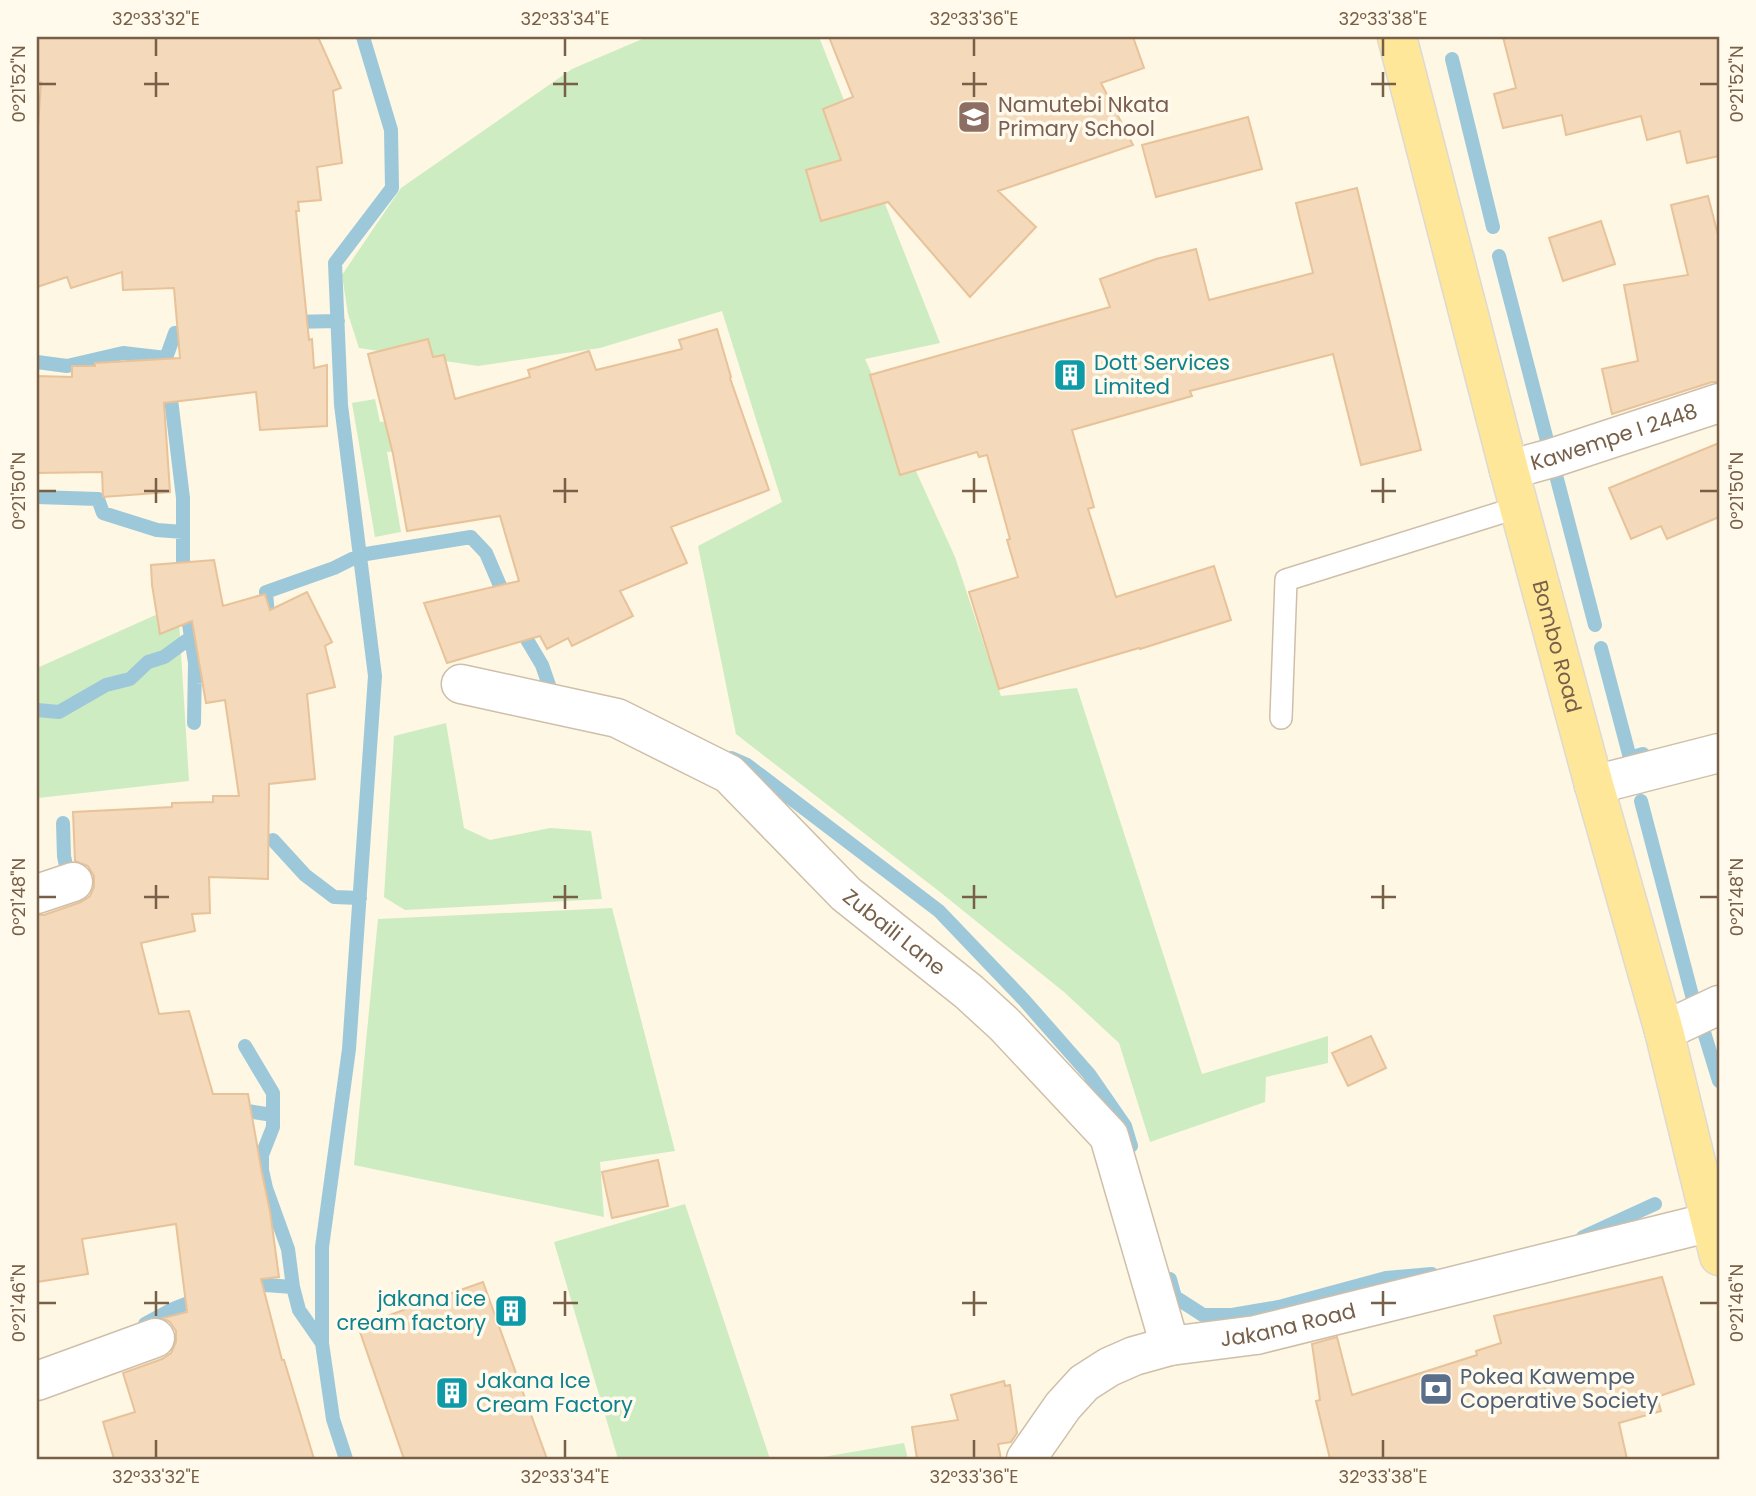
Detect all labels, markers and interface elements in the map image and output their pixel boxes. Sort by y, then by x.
text: 32°33'32"E [112,6,200,31]
text: 32°33'34"E [521,6,609,31]
text: 32°33'36"E [930,6,1018,31]
text: 32°33'38"E [1339,6,1427,31]
text: 0°21'52"N [6,45,31,123]
text: 0°21'52"N [1724,45,1749,123]
place label: Namutebi Nkata Primary School [998,90,1169,143]
school or university icon: Namutebi Nkata Primary School [955,98,993,136]
place label: Dott Services Limited [1094,348,1230,401]
building icon: Dott Services Limited [1051,356,1089,394]
street label: Kawempe I 2448 [1527,396,1701,477]
text: 0°21'50"N [6,452,31,530]
text: 0°21'50"N [1724,452,1749,530]
street label: Bombo Road [1525,577,1589,716]
text: 0°21'48"N [6,858,31,936]
text: 0°21'48"N [1724,858,1749,936]
street label: Zubaili Lane [837,882,952,982]
text: 0°21'46"N [6,1264,31,1342]
text: 0°21'46"N [1724,1264,1749,1342]
place label: jakana ice cream factory [336,1284,486,1337]
building icon: jakana ice cream factory [492,1292,530,1330]
street label: Jakana Road [1218,1296,1359,1353]
place label: Pokea Kawempe Coperative Society [1460,1362,1658,1415]
place label: Jakana Ice Cream Factory [476,1366,633,1419]
bank icon: Pokea Kawempe Coperative Society [1417,1370,1455,1408]
building icon: Jakana Ice Cream Factory [433,1374,471,1412]
text: 32°33'32"E [112,1464,200,1489]
text: 32°33'34"E [521,1464,609,1489]
text: 32°33'36"E [930,1464,1018,1489]
text: 32°33'38"E [1339,1464,1427,1489]

